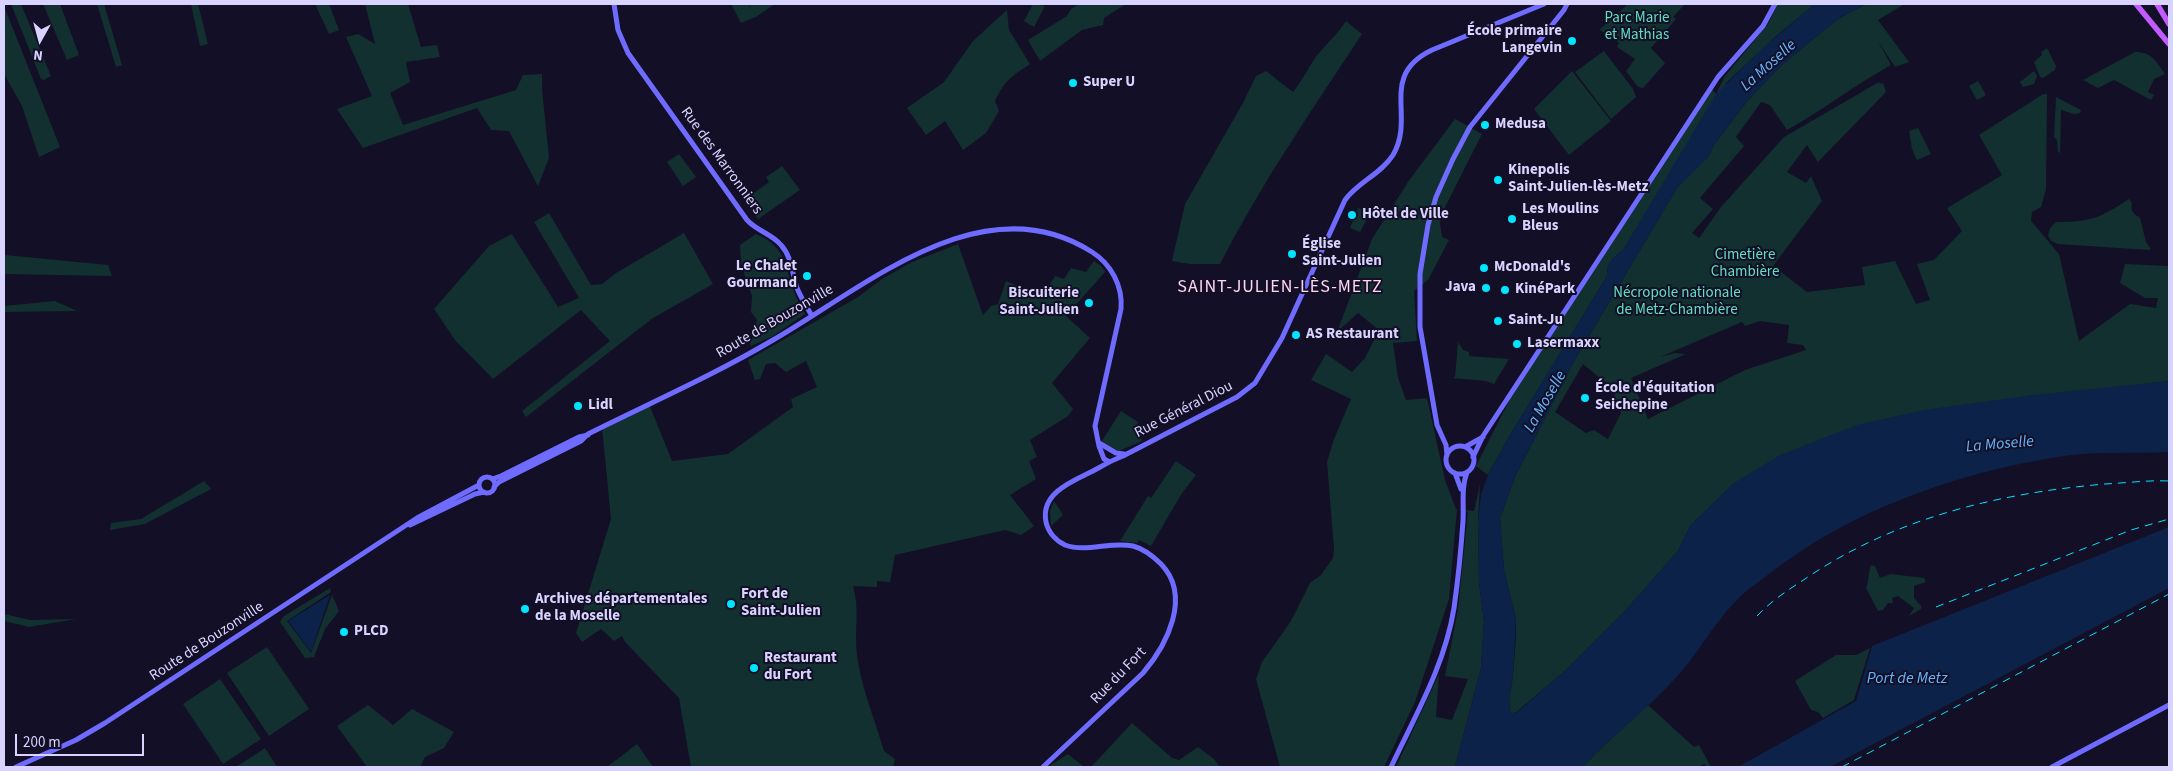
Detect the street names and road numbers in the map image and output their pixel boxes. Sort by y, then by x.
street label: Rue des Marronniers [676,104,766,218]
street label: Route de Bouzonville [713,281,837,363]
street label: Rue Général Diou [1132,377,1236,443]
street label: Route de Bouzonville [147,598,267,686]
street label: Rue du Fort [1087,644,1151,708]

